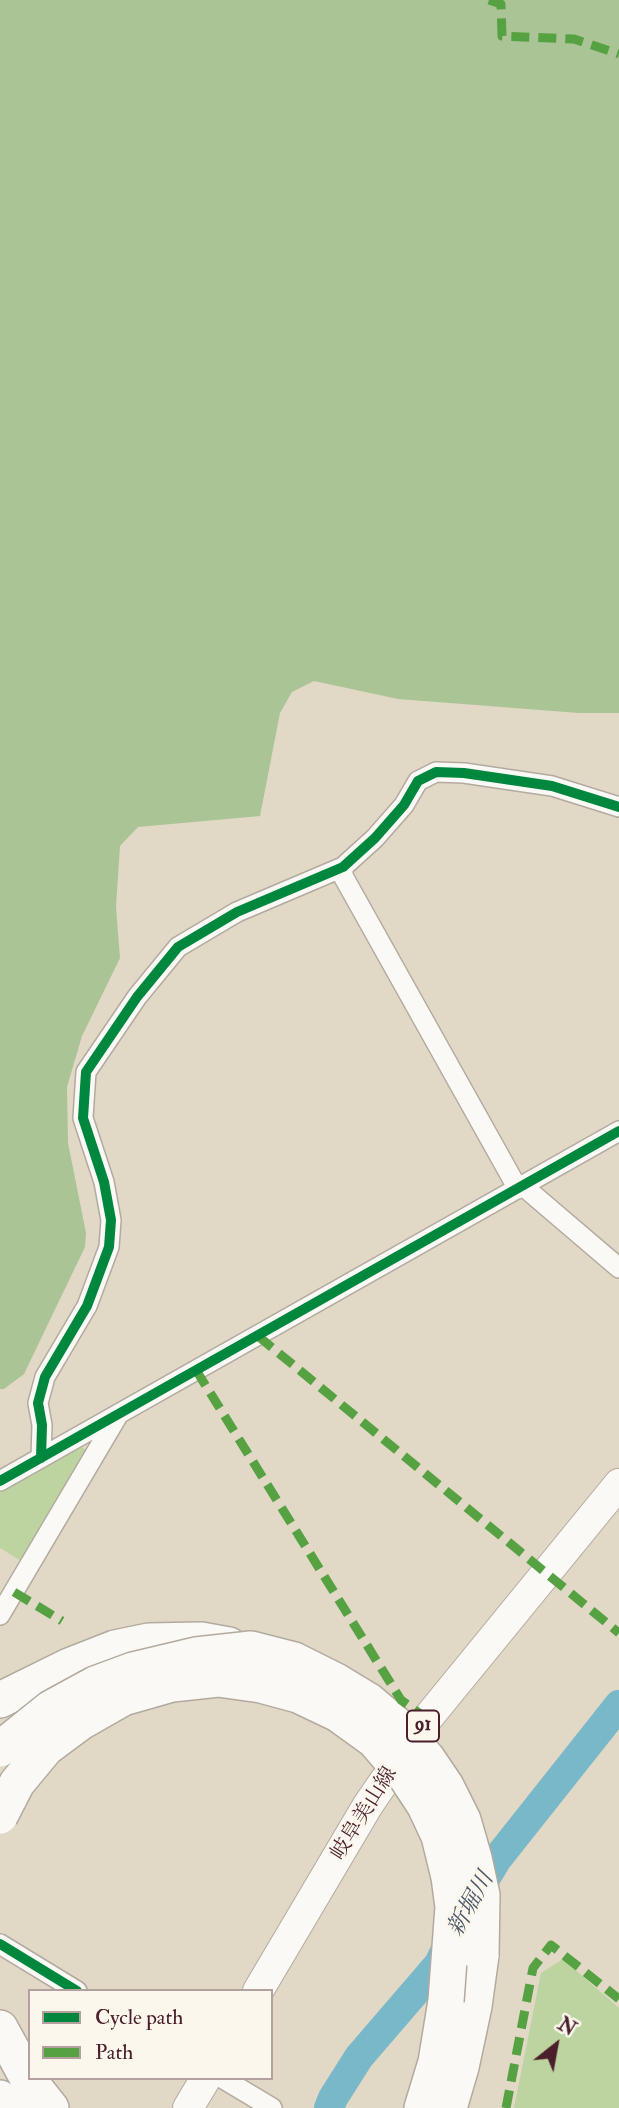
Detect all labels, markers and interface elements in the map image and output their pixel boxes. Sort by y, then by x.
road number: 91 [407,1710,439,1742]
street label: 岐阜美山線 [326,1763,404,1865]
water label: 新堀川 [443,1868,501,1942]
legend [28,1989,273,2080]
text: Cycle path [95,2004,183,2031]
north arrow [521,2010,591,2080]
text: N [553,2012,580,2042]
text: Path [95,2039,133,2066]

